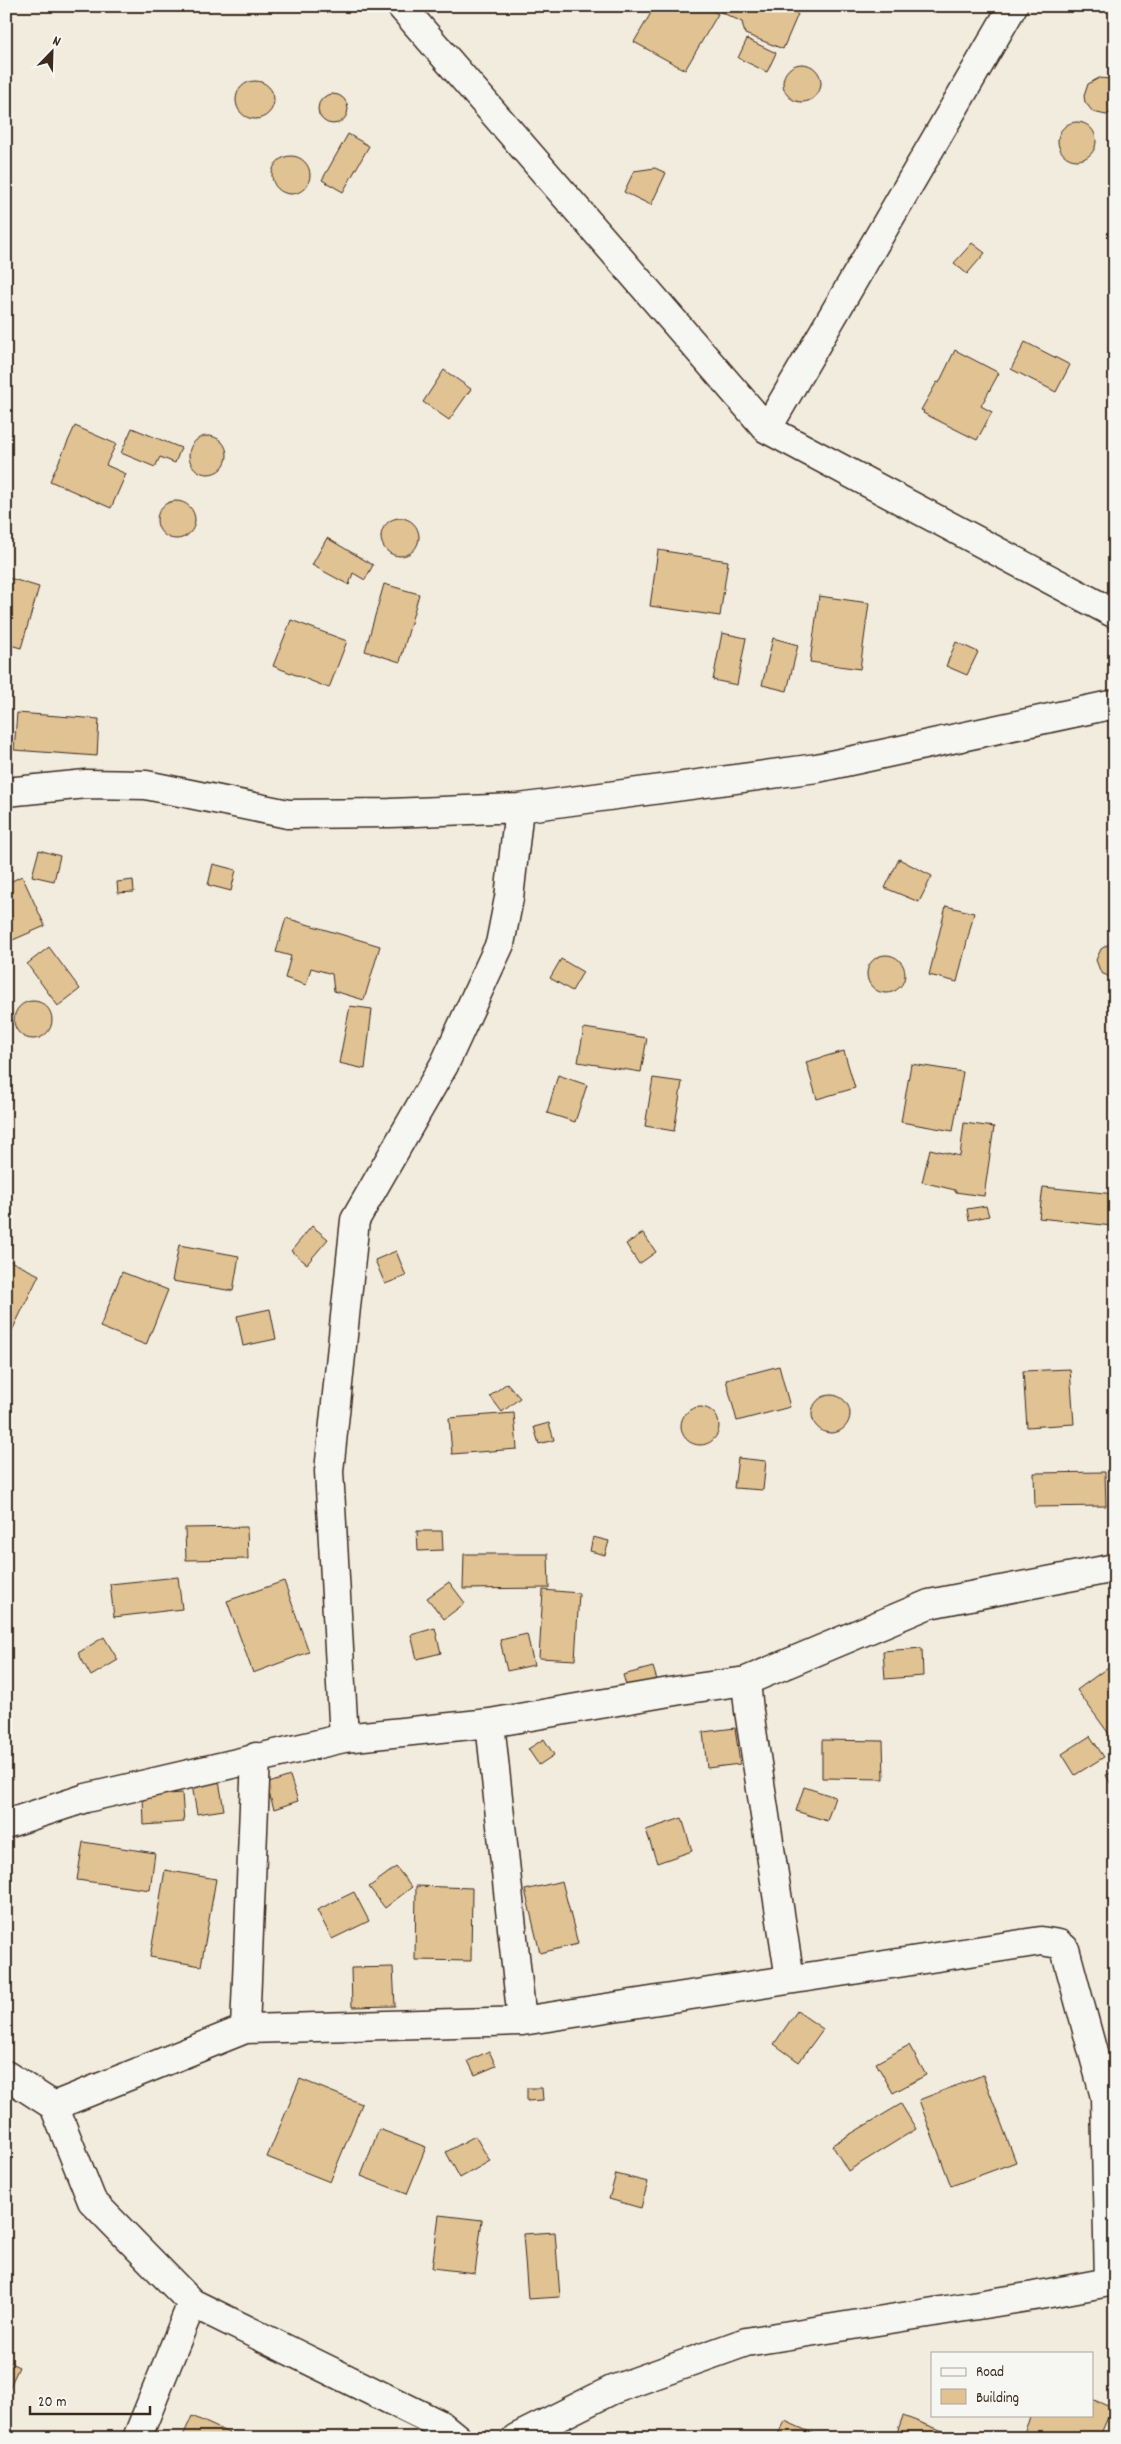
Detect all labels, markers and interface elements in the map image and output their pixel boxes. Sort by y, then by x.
north arrow [28,28,78,78]
text: N [49,31,63,52]
legend [931,2352,1094,2416]
text: Road [976,2362,1004,2384]
scale bar [30,2384,150,2416]
text: Building [976,2388,1019,2410]
text: 20 m [38,2392,66,2414]

